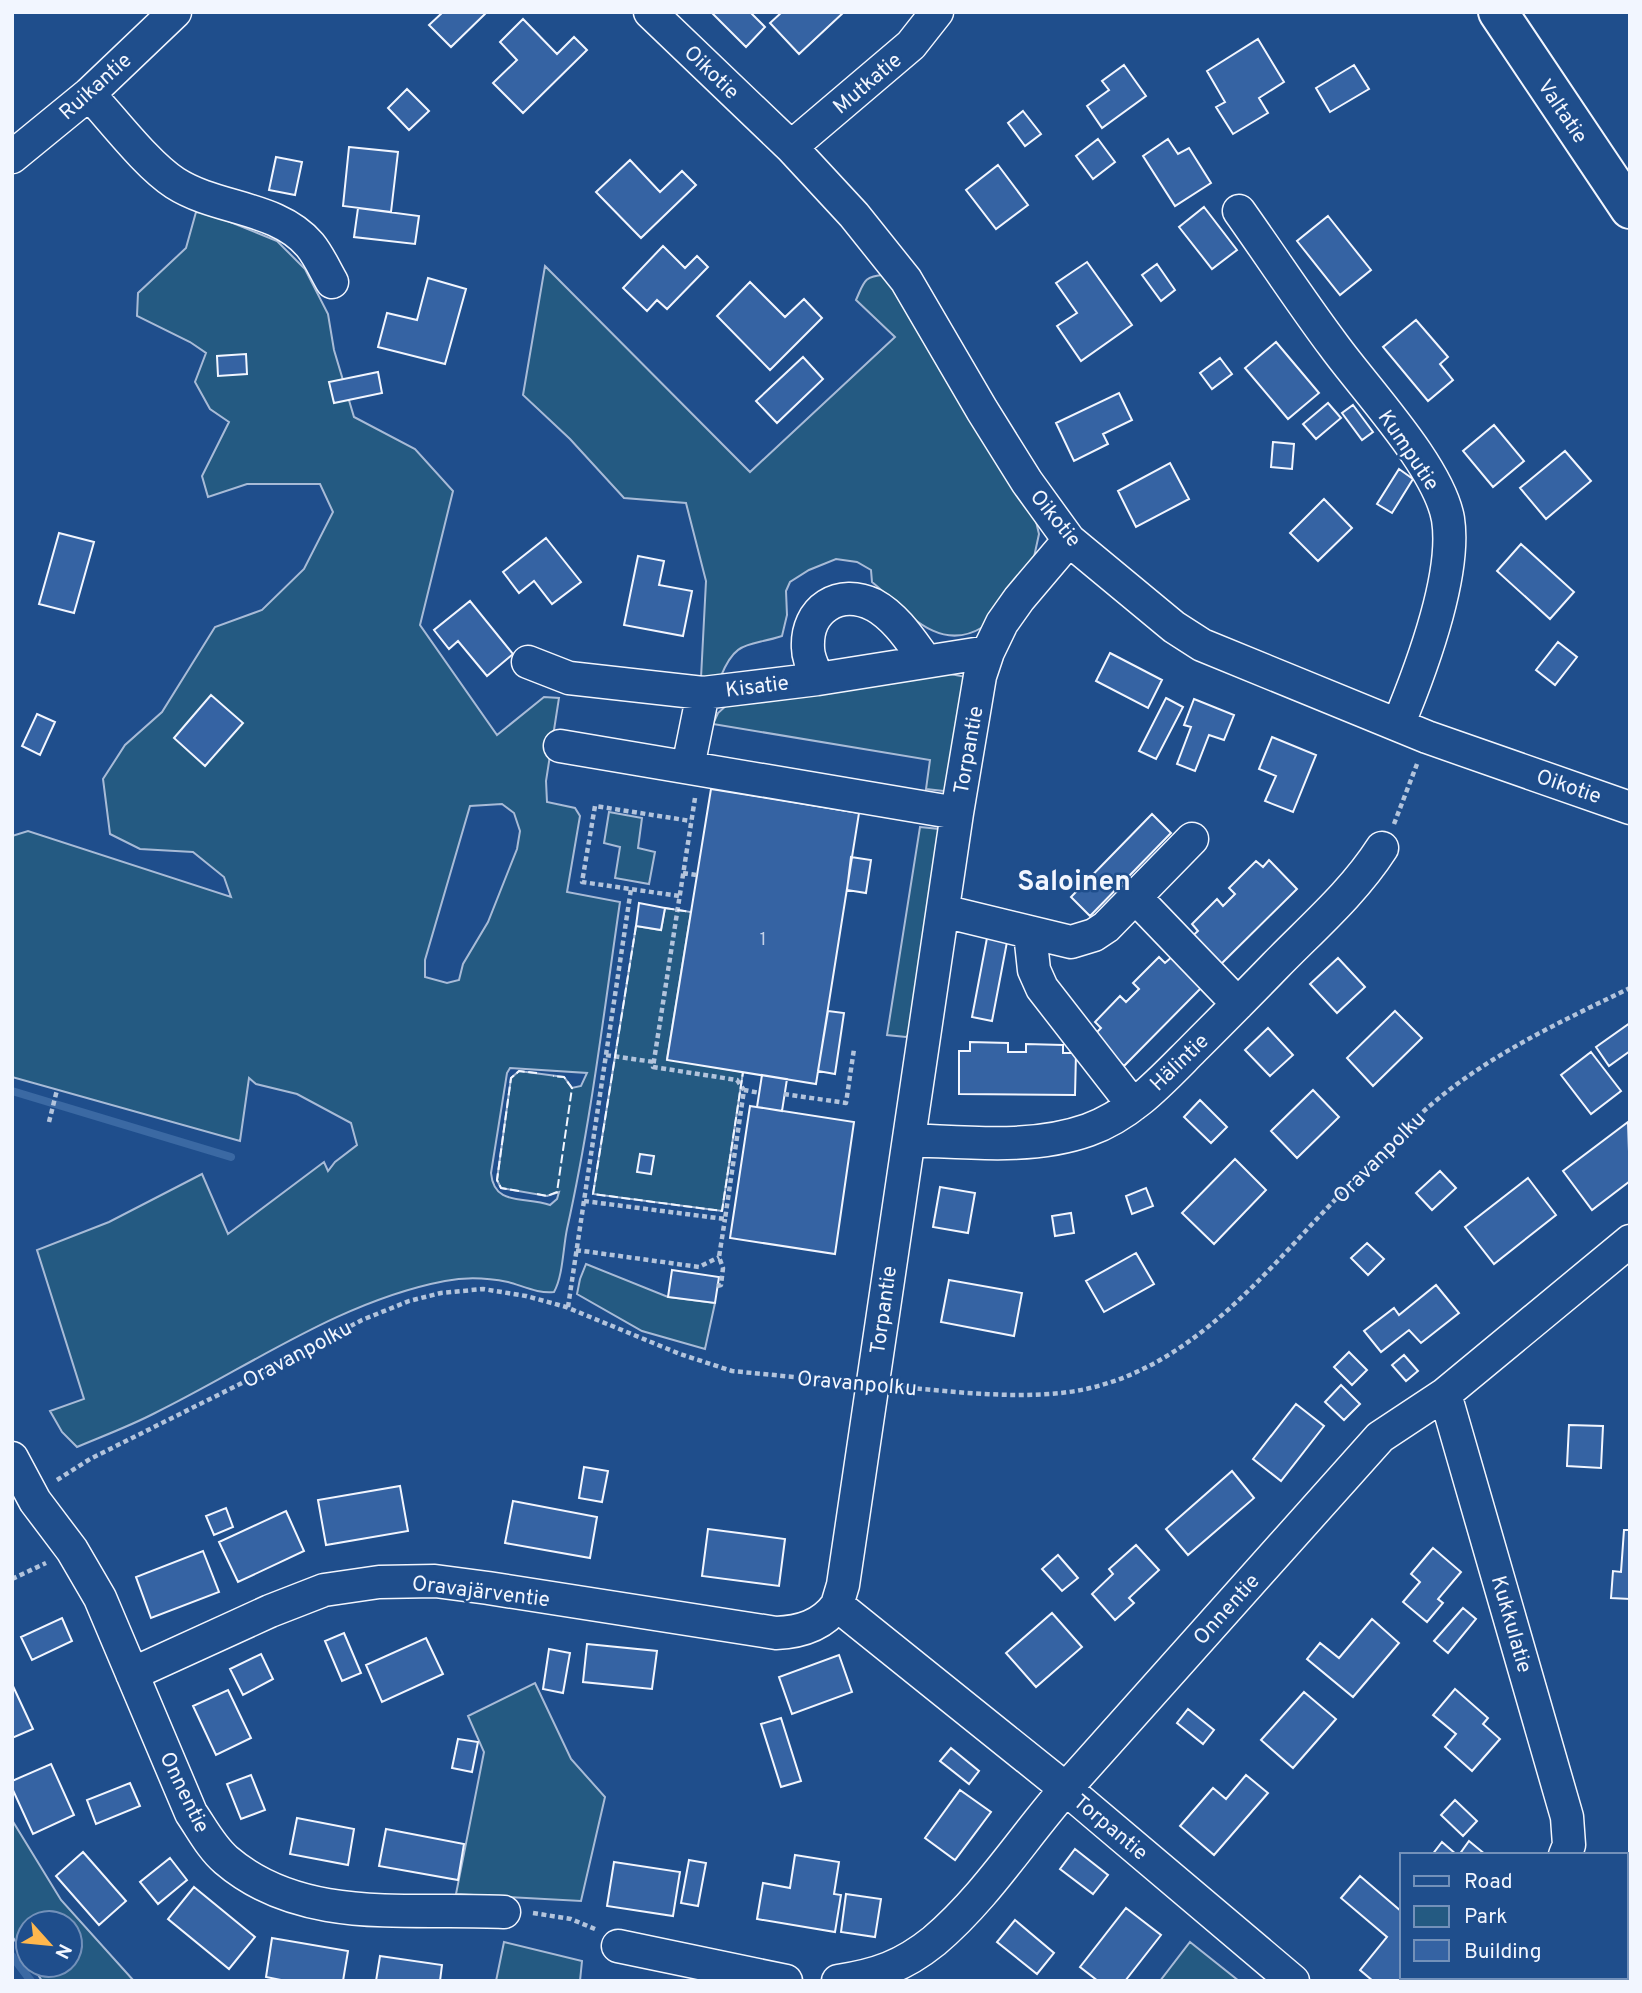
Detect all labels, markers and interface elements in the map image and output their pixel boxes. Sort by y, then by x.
street label: Oikotie [678,40,744,106]
street label: Ruikantie [54,47,138,127]
street label: Mutkatie [828,48,908,121]
street label: Valtatie [1531,75,1593,149]
street label: Kumputie [1371,405,1445,496]
street label: Oikotie [1023,484,1086,553]
street label: Kisatie [724,670,790,705]
street label: Torpantie [948,704,991,797]
street label: Oikotie [1533,764,1605,811]
district label: Saloinen [1017,865,1131,901]
house number: 1 [760,929,766,952]
street label: Hälintie [1145,1028,1215,1098]
street label: Oravanpolku [1328,1106,1432,1210]
street label: Torpantie [865,1264,904,1356]
street label: Oravanpolku [238,1315,357,1395]
street label: Oravanpolku [796,1366,918,1403]
street label: Onnentie [1188,1569,1266,1651]
street label: Oravajärventie [410,1571,551,1614]
street label: Kukkulatie [1484,1573,1537,1676]
street label: Onnentie [152,1748,215,1838]
street label: Torpantie [1067,1789,1153,1867]
legend [1400,1853,1628,1979]
text: Road [1464,1869,1513,1896]
text: Park [1464,1904,1507,1931]
north arrow [14,1909,84,1979]
text: N [49,1939,76,1962]
text: Building [1464,1939,1542,1966]

